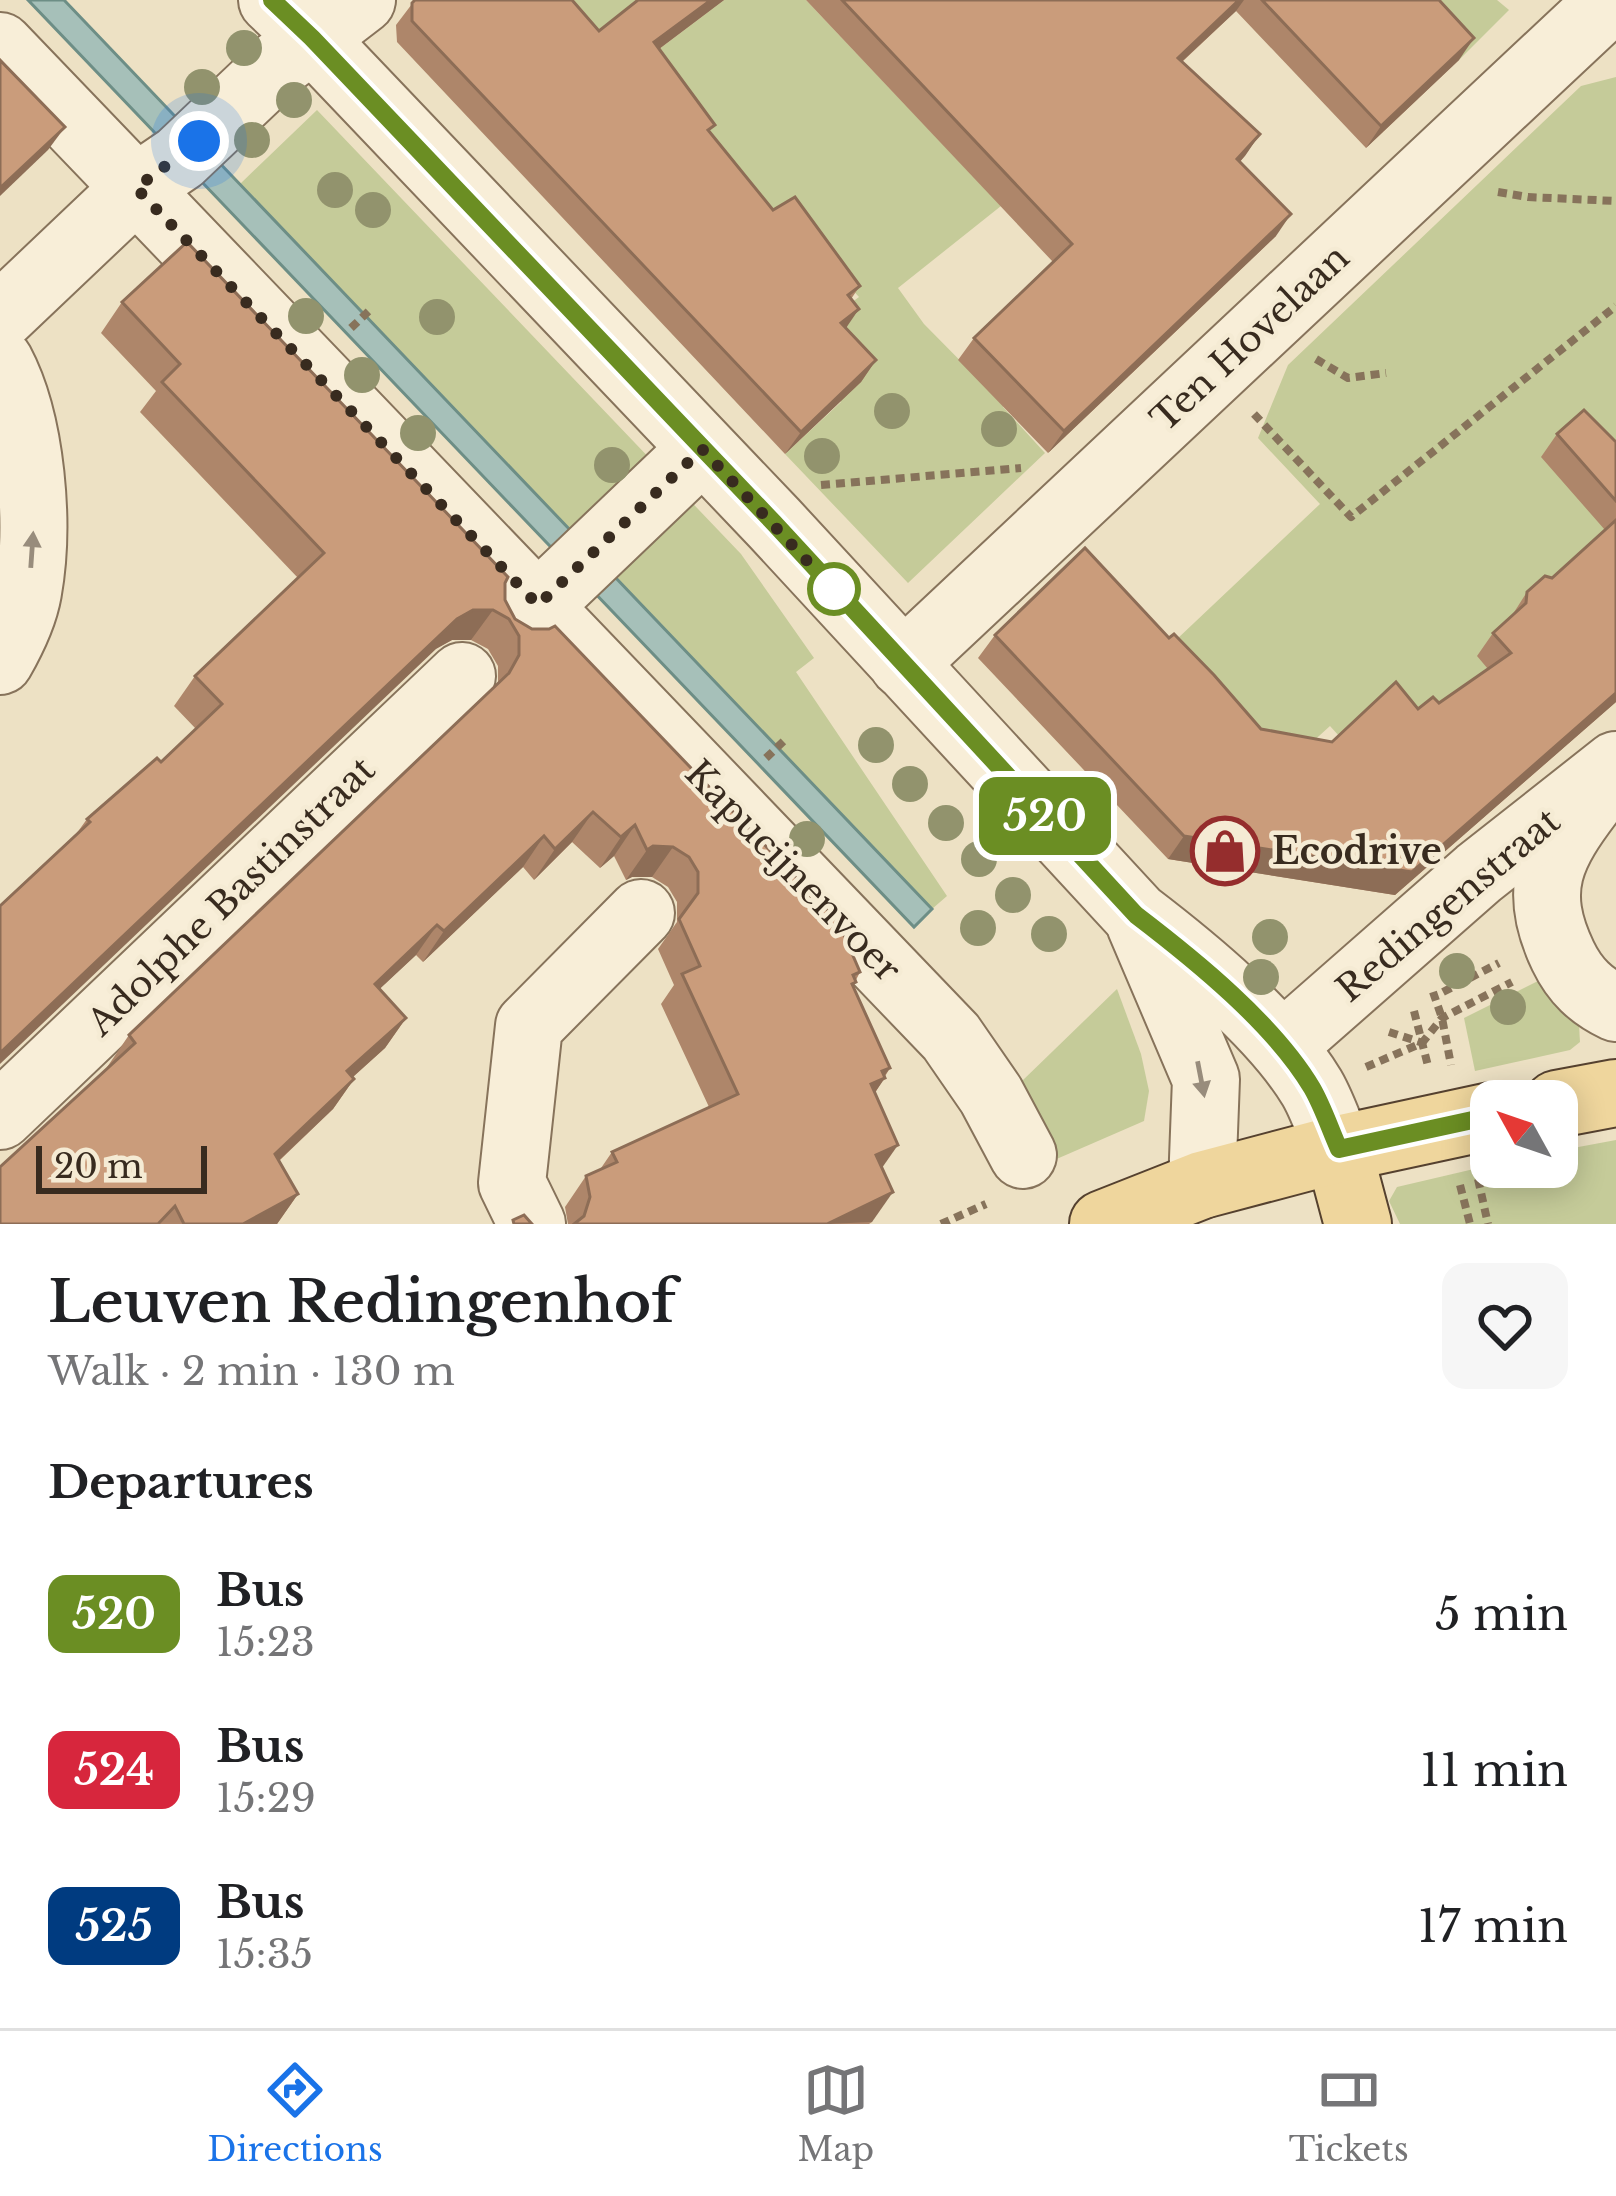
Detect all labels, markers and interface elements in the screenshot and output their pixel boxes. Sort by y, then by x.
your location [169,111,229,171]
street label: Ten Hovelaan [1142,235,1358,441]
one-way arrow [23,531,42,568]
unlabelled marker [809,564,859,614]
street label: Adolphe Bastinstraat [77,747,384,1046]
street label: Kapucijnenvoer [676,751,910,991]
line badge: 520 [976,777,1114,855]
text: 520 [1003,790,1087,842]
street label: Redingenstraat [1327,798,1569,1011]
shop icon: Ecodrive [1190,816,1260,886]
place label: Ecodrive [1272,829,1442,874]
one-way arrow [1192,1061,1211,1098]
north arrow [1470,1080,1578,1188]
map controls [1470,1080,1578,1188]
scale bar [36,1140,207,1193]
text: 20 m [54,1146,143,1187]
button: heart [1442,1263,1568,1389]
text: Leuven Redingenhof [48,1267,676,1337]
text: Walk · 2 min · 130 m [48,1347,455,1396]
text: Departures [48,1454,314,1510]
text: Bus [216,1562,305,1618]
text: 5 min [1435,1586,1568,1642]
text: 520 [72,1588,156,1640]
text: 15:23 [216,1618,315,1667]
text: Bus [216,1718,304,1774]
text: 11 min [1420,1742,1568,1798]
text: 524 [74,1744,154,1796]
text: 15:29 [216,1774,316,1823]
text: Bus [216,1874,304,1930]
text: 17 min [1418,1898,1568,1954]
text: 525 [75,1900,153,1952]
text: 15:35 [216,1930,313,1979]
tab: Directions [207,2057,383,2170]
tab: Map [797,2057,874,2170]
tab: Tickets [1289,2057,1409,2170]

